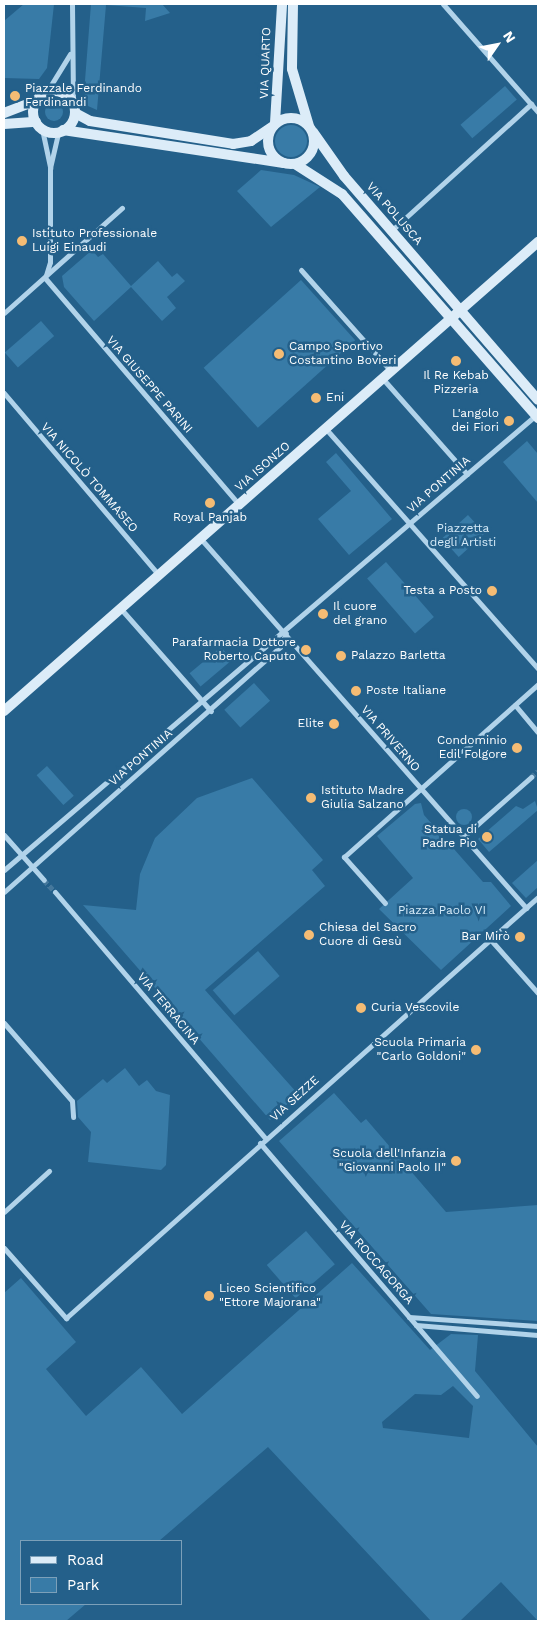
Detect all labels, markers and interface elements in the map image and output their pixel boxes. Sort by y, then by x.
north arrow [472,20,522,70]
street label: VIA QUARTO [258,27,274,99]
text: N [500,28,519,46]
place label: Piazzale Ferdinando Ferdinandi [25,82,142,110]
marker: Piazzale Ferdinando Ferdinandi [9,90,21,102]
street label: VIA POLUSCA [363,179,425,249]
place label: Istituto Professionale Luigi Einaudi [32,227,157,255]
marker: Istituto Professionale Luigi Einaudi [16,235,28,247]
street label: VIA GIUSEPPE PARINI [103,333,195,437]
place label: Campo Sportivo Costantino Bovieri [289,340,396,368]
marker: Campo Sportivo Costantino Bovieri [273,348,285,360]
marker: Il Re Kebab Pizzeria [450,355,462,367]
place label: Il Re Kebab Pizzeria [423,369,489,397]
place label: Eni [326,391,344,405]
marker: Eni [310,392,322,404]
place label: L'angolo dei Fiori [451,407,499,435]
marker: L'angolo dei Fiori [503,415,515,427]
street label: VIA NICOLÒ TOMMASEO [37,420,141,536]
street label: VIA ISONZO [232,439,294,495]
street label: VIA PONTINIA [404,453,474,517]
marker: Royal Panjab [204,497,216,509]
place label: Royal Panjab [173,511,247,525]
park label: Piazzetta degli Artisti [429,522,497,550]
place label: Testa a Posto [403,584,482,598]
marker: Testa a Posto [486,585,498,597]
place label: Il cuore del grano [333,600,388,628]
marker: Il cuore del grano [317,608,329,620]
place label: Parafarmacia Dottore Roberto Caputo [172,636,296,664]
marker: Parafarmacia Dottore Roberto Caputo [300,644,312,656]
place label: Palazzo Barletta [351,649,446,663]
marker: Palazzo Barletta [335,650,347,662]
place label: Poste Italiane [366,684,446,698]
marker: Poste Italiane [350,685,362,697]
street label: VIA PRIVERNO [357,703,423,775]
place label: Elite [298,717,324,731]
marker: Elite [328,718,340,730]
street label: VIA PONTINIA [106,726,176,790]
place label: Condominio Edil Folgore [437,734,507,762]
marker: Condominio Edil Folgore [511,742,523,754]
place label: Istituto Madre Giulia Salzano [321,784,404,812]
marker: Istituto Madre Giulia Salzano [305,792,317,804]
place label: Statua di Padre Pio [422,823,477,851]
marker: Statua di Padre Pio [481,831,493,843]
park label: Piazza Paolo VI [398,904,486,918]
place label: Chiesa del Sacro Cuore di Gesù [319,921,417,949]
marker: Chiesa del Sacro Cuore di Gesù [303,929,315,941]
place label: Bar Mirò [461,930,510,944]
marker: Bar Mirò [514,931,526,943]
street label: VIA TERRACINA [133,970,203,1048]
place label: Curia Vescovile [371,1001,460,1015]
marker: Curia Vescovile [355,1002,367,1014]
place label: Scuola Primaria "Carlo Goldoni" [374,1036,466,1064]
marker: Scuola Primaria "Carlo Goldoni" [470,1044,482,1056]
street label: VIA SEZZE [267,1073,323,1125]
place label: Scuola dell'Infanzia "Giovanni Paolo II" [332,1147,446,1175]
marker: Scuola dell'Infanzia "Giovanni Paolo II" [450,1155,462,1167]
street label: VIA ROCCAGORGA [336,1218,416,1308]
place label: Liceo Scientifico "Ettore Majorana" [219,1282,321,1310]
marker: Liceo Scientifico "Ettore Majorana" [203,1290,215,1302]
legend [20,1540,182,1605]
text: Road [67,1551,104,1569]
text: Park [67,1576,99,1594]

